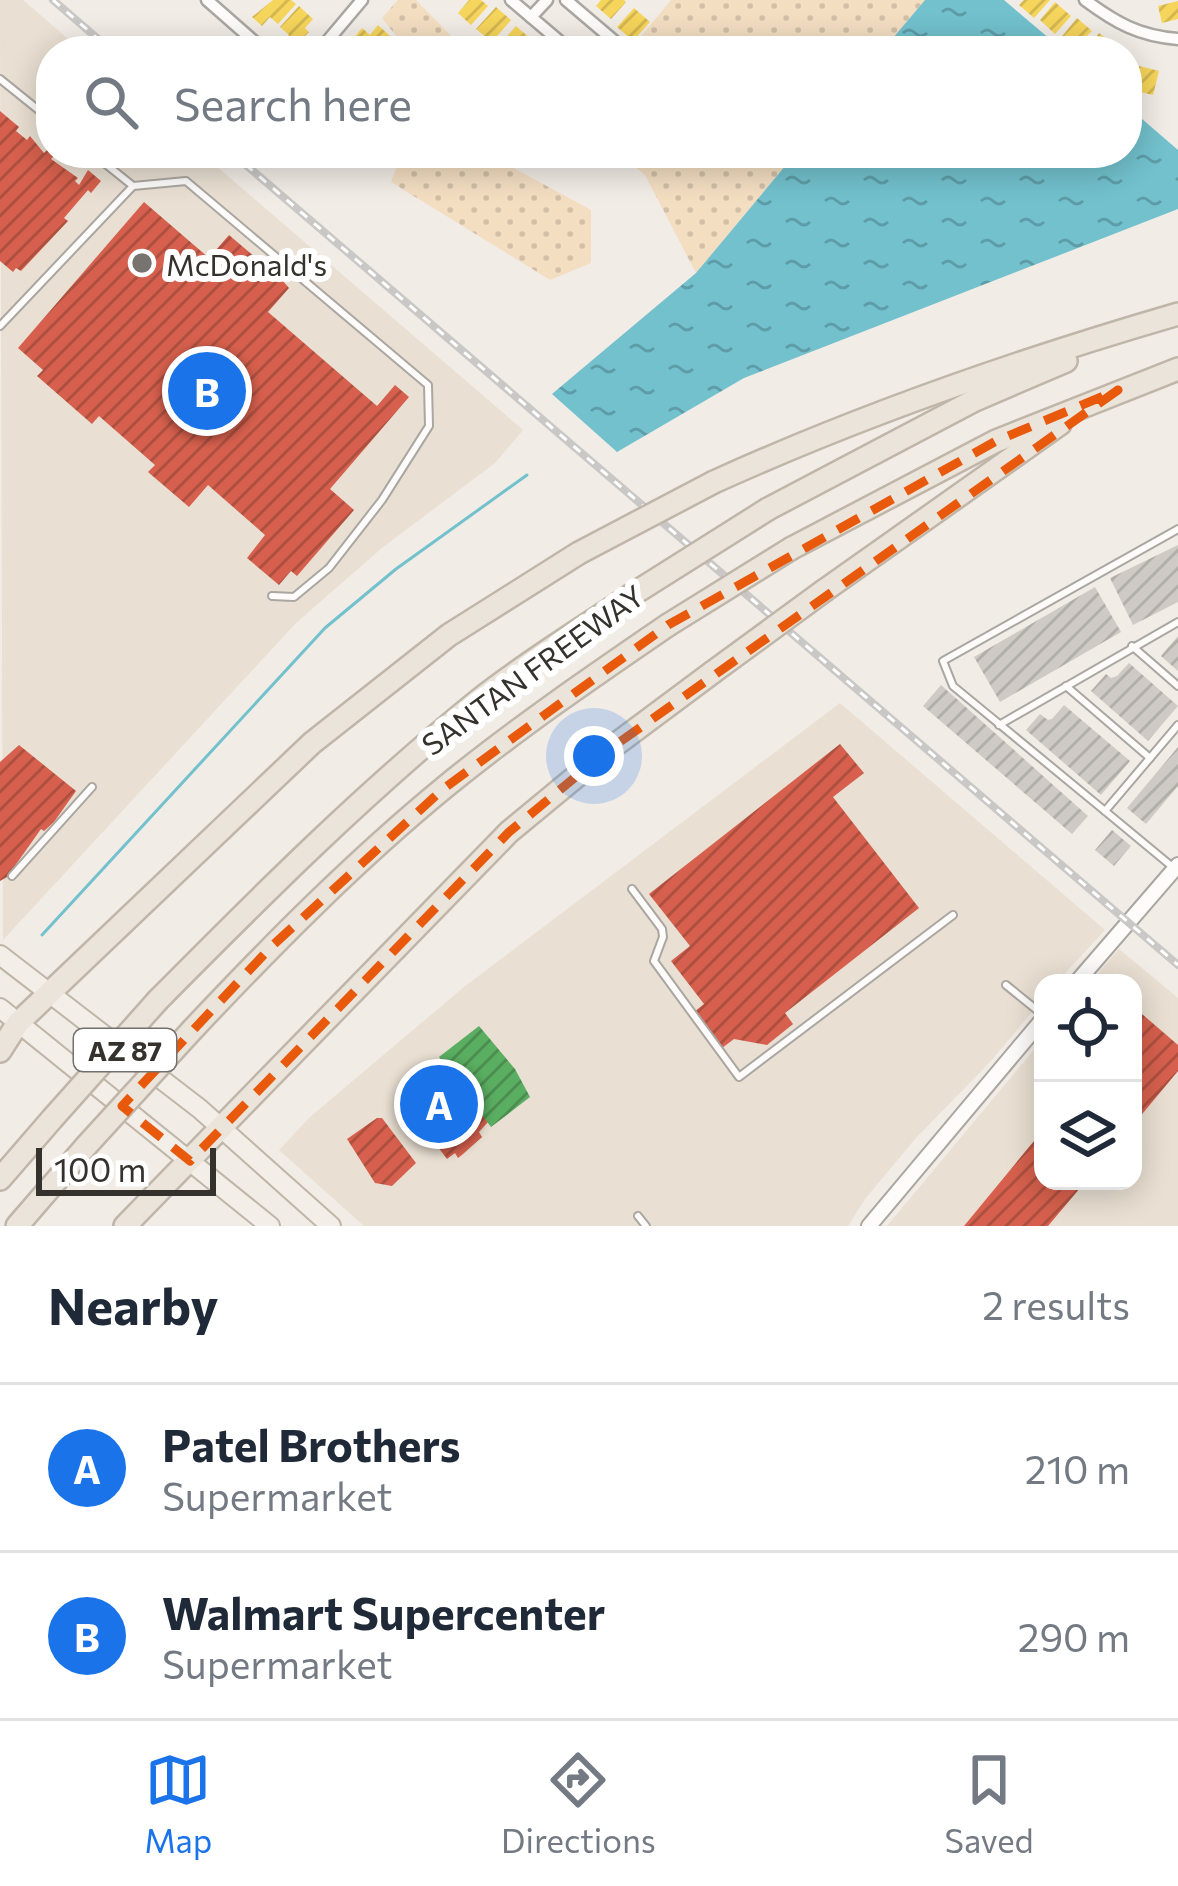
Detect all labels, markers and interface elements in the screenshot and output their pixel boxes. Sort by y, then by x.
search box [36,36,1142,168]
icon: search [78,69,144,135]
text: Search here [174,75,412,130]
place label: McDonald's [166,245,327,282]
marker: McDonald's [129,250,155,276]
pin: B [168,346,246,436]
street label: SANTAN FREEWAY [414,576,650,762]
your location [564,726,624,786]
map controls [1034,974,1142,1190]
button: locate [1034,974,1142,1082]
road number: AZ 87 [74,1029,176,1071]
pin: A [400,1059,478,1149]
button: layers [1034,1082,1142,1190]
scale bar [36,1142,216,1195]
text: 100 m [54,1148,146,1189]
text: Nearby [48,1273,218,1336]
text: 2 results [982,1280,1130,1328]
text: Patel Brothers [162,1416,460,1471]
text: A [73,1444,101,1492]
text: 210 m [1025,1444,1130,1492]
text: Supermarket [162,1471,392,1519]
text: Walmart Supercenter [162,1584,605,1639]
text: B [74,1612,100,1660]
text: 290 m [1018,1612,1130,1660]
text: Supermarket [162,1639,392,1687]
tab: Map [144,1747,212,1860]
tab: Directions [501,1747,656,1860]
tab: Saved [945,1747,1034,1860]

